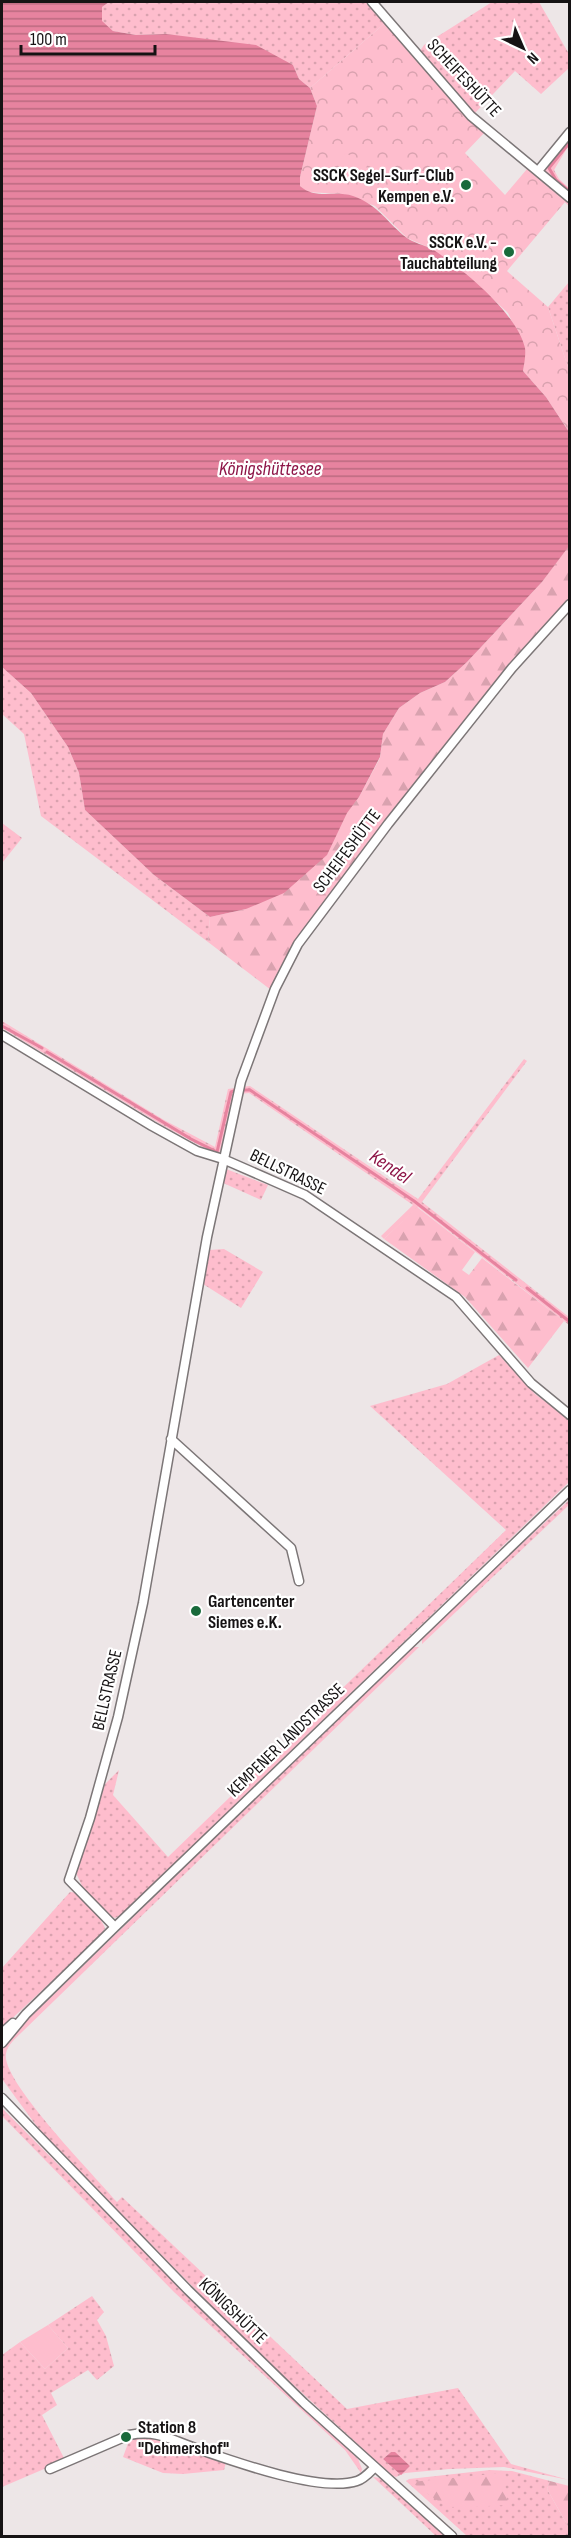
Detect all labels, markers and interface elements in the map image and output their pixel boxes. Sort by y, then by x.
scale bar [21,18,154,56]
north arrow [493,18,553,78]
text: 100 m [30,29,67,50]
street label: SCHEIFESHÜTTE [423,35,505,121]
text: N [523,48,542,68]
place label: SSCK Segel-Surf-Club Kempen e.V. [313,165,454,207]
marker: SSCK Segel-Surf-Club Kempen e.V. [459,178,473,192]
place label: SSCK e.V. - Tauchabteilung [400,232,497,274]
marker: SSCK e.V. - Tauchabteilung [502,245,516,259]
water label: Königshüttesee [219,457,321,481]
street label: SCHEIFESHÜTTE [309,805,385,897]
street label: BELLSTRASSE [247,1145,329,1199]
water label: Kendel [365,1145,416,1190]
place label: Gartencenter Siemes e.K. [208,1591,295,1633]
marker: Gartencenter Siemes e.K. [189,1604,203,1618]
street label: BELLSTRASSE [88,1648,126,1732]
street label: KEMPENER LANDSTRASSE [223,1679,349,1801]
street label: KÖNIGSHÜTTE [195,2273,271,2349]
place label: Station 8 "Dehmershof" [138,2417,229,2459]
marker: Station 8 "Dehmershof" [119,2430,133,2444]

